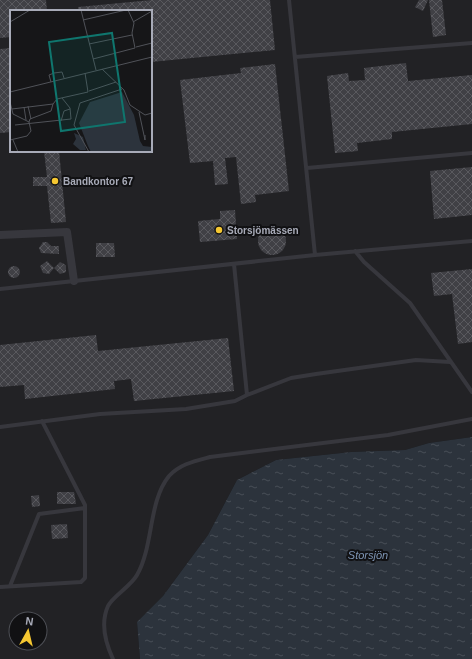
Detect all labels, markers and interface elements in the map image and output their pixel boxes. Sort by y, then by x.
inset map [10,10,152,152]
marker: Bandkontor 67 [50,176,60,186]
place label: Bandkontor 67 [63,176,133,187]
marker: Storsjömässen [214,225,224,235]
place label: Storsjömässen [227,225,299,236]
water label: Storsjön [348,549,388,561]
north arrow [8,611,48,651]
text: N [25,615,34,628]

